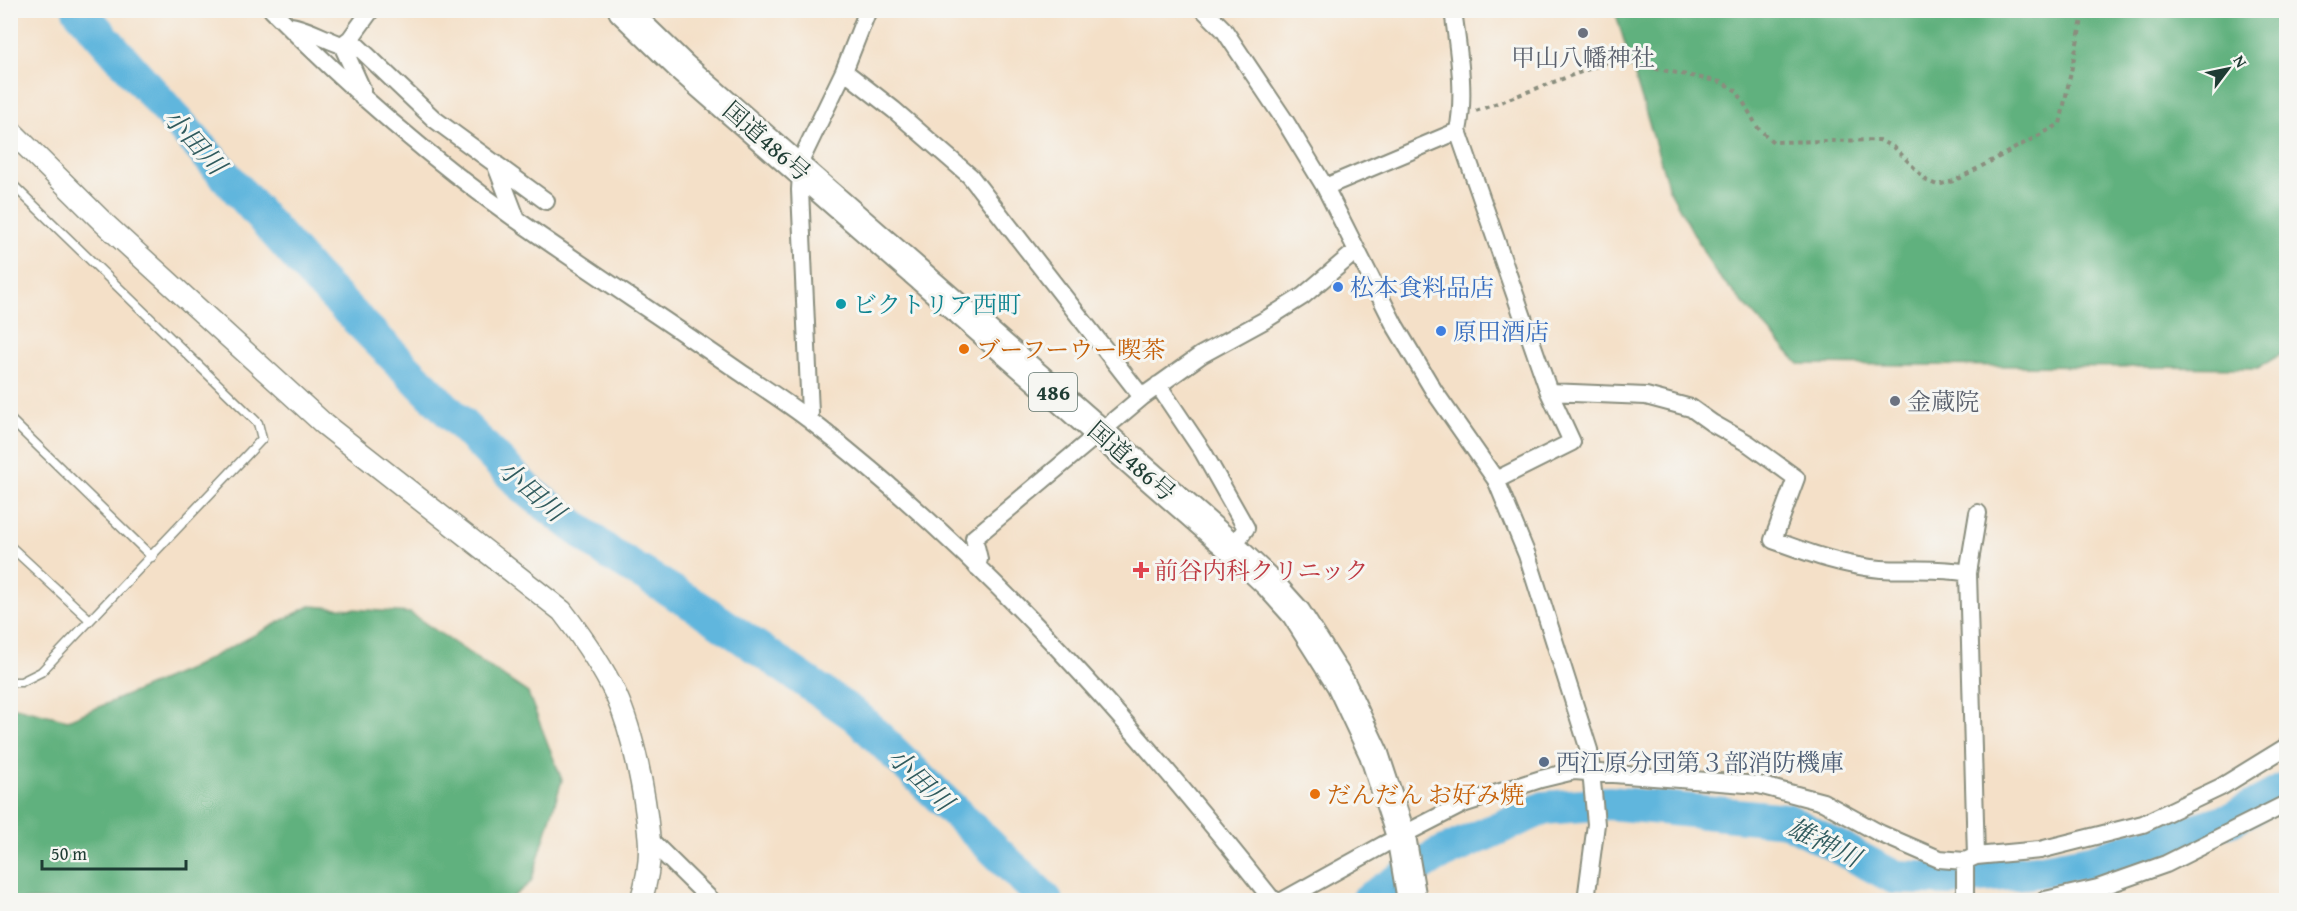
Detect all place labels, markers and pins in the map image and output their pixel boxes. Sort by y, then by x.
marker: 甲山八幡神社 [1576,26,1590,40]
place label: 甲山八幡神社 [1511,40,1655,75]
place label: 松本食料品店 [1350,270,1494,305]
marker: 松本食料品店 [1331,280,1345,294]
place label: ビクトリア西町 [853,287,1021,322]
marker: ビクトリア西町 [834,297,848,311]
place label: 原田酒店 [1453,314,1549,349]
marker: 原田酒店 [1434,324,1448,338]
place label: ブーフーウー喫茶 [976,332,1165,367]
marker: ブーフーウー喫茶 [957,342,971,356]
place label: 金蔵院 [1907,384,1979,419]
marker: 金蔵院 [1888,394,1902,408]
place label: 前谷内科クリニック [1154,553,1369,588]
marker: 前谷内科クリニック [1132,561,1150,579]
place label: 西江原分団第３部消防機庫 [1556,745,1844,780]
marker: 西江原分団第３部消防機庫 [1537,755,1551,769]
place label: だんだん お好み焼 [1327,777,1524,812]
marker: だんだん お好み焼 [1308,787,1322,801]

